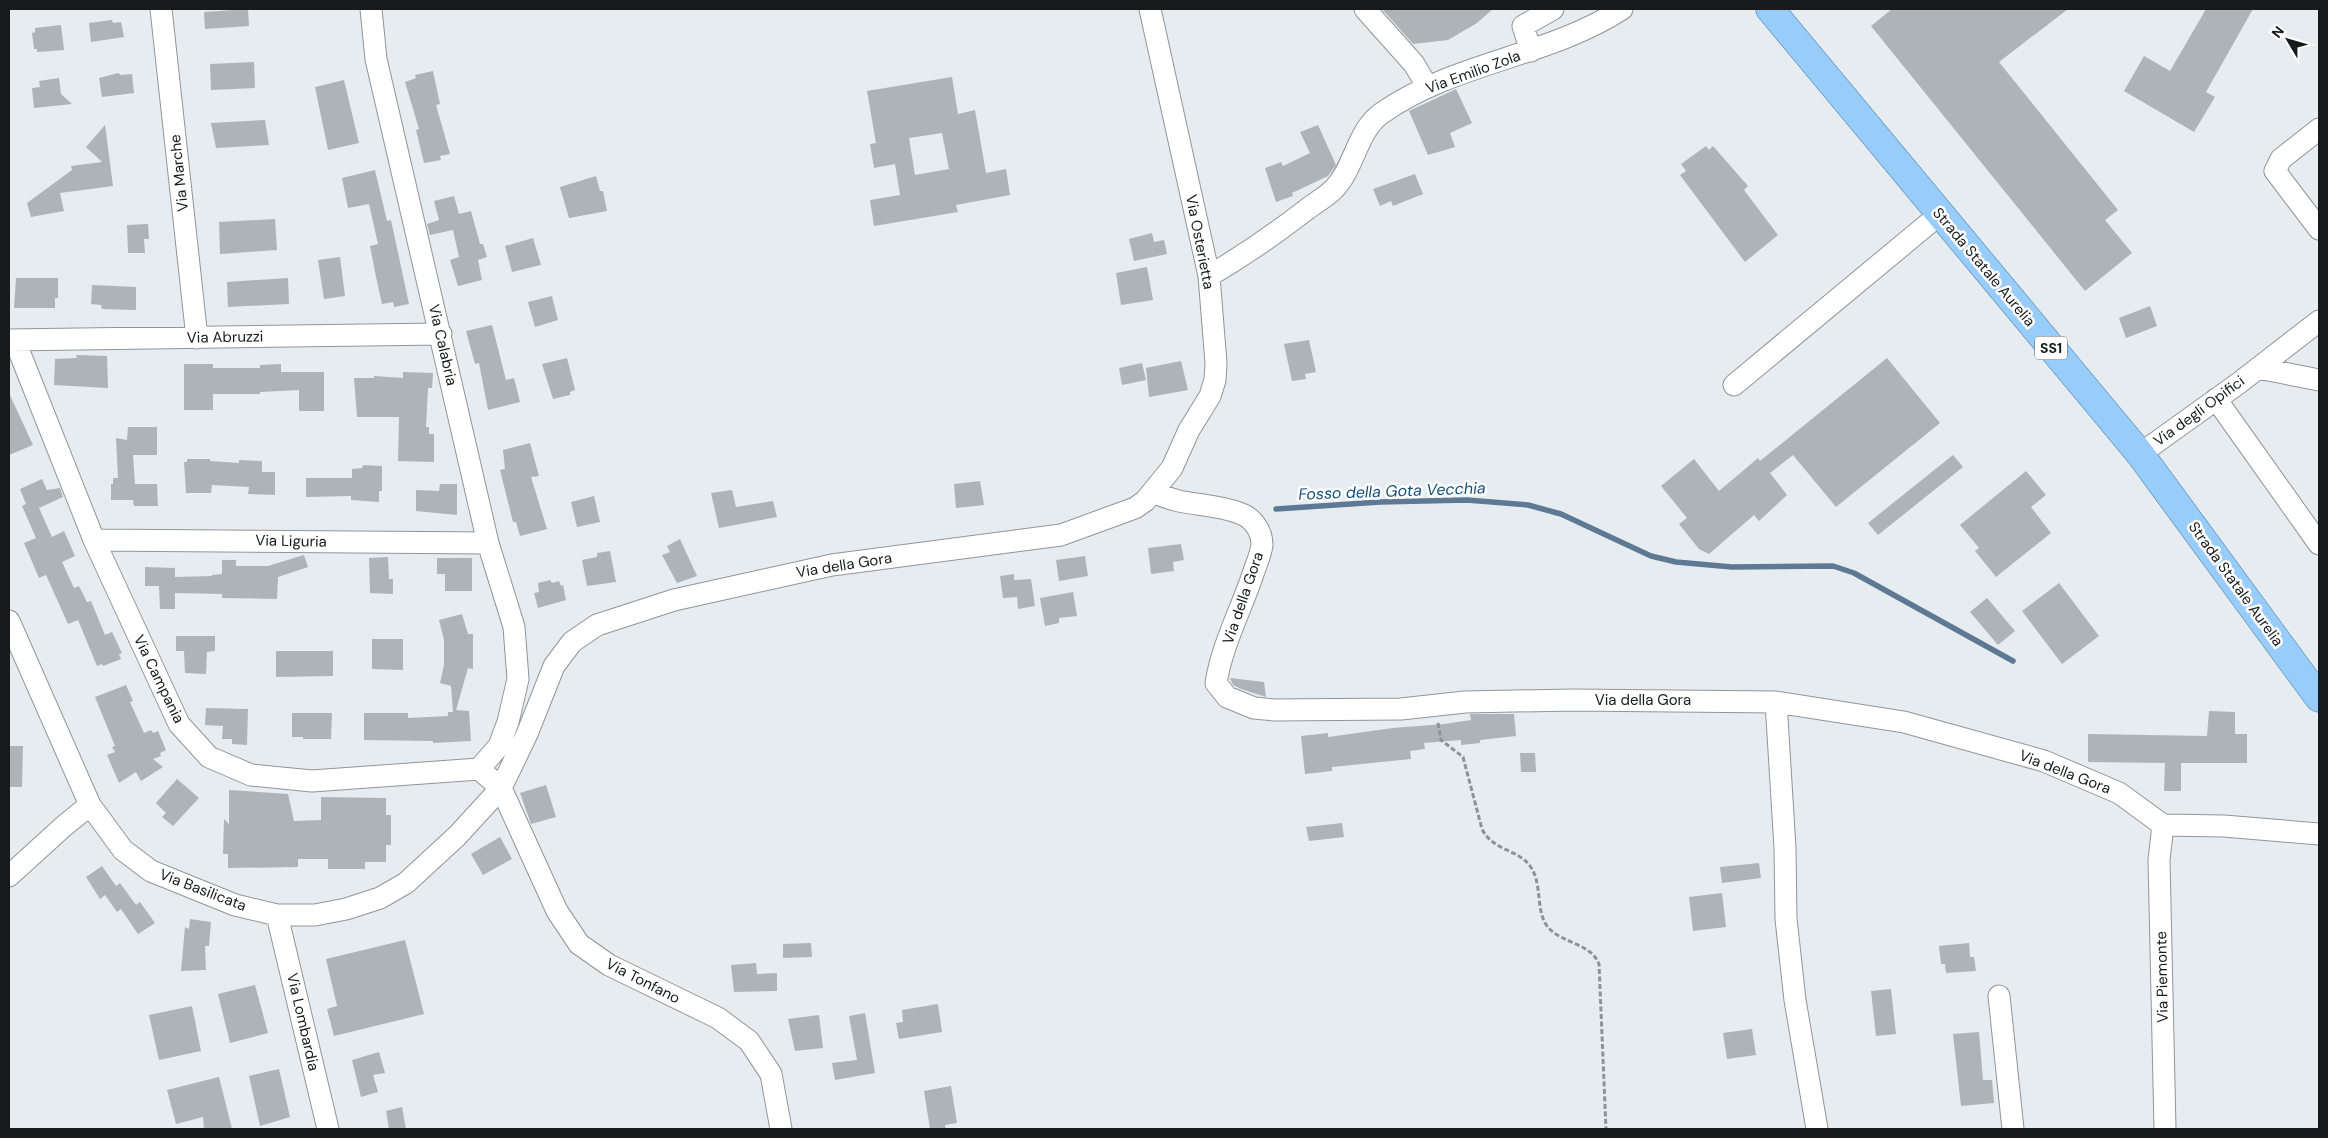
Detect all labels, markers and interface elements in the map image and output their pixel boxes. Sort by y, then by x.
north arrow [2263,15,2313,65]
text: N [2268,22,2288,42]
street label: Via Emilio Zola [1423,46,1523,98]
street label: Via Marche [165,133,193,213]
street label: Via Osterietta [1181,193,1219,291]
street label: Strada Statale Aurelia [1928,203,2040,331]
street label: Via Calabria [424,302,462,388]
street label: Via Abruzzi [187,326,263,348]
road number: SS1 [2035,336,2067,359]
street label: Via degli Opifici [2149,371,2249,451]
water label: Fosso della Gota Vecchia [1298,477,1486,505]
street label: Strada Statale Aurelia [2184,518,2288,650]
street label: Via Liguria [255,530,327,552]
street label: Via della Gora [795,548,893,582]
street label: Via della Gora [1218,549,1268,647]
street label: Via Campania [129,631,189,727]
street label: Via della Gora [1595,690,1691,710]
street label: Via della Gora [2016,745,2114,799]
street label: Via Basilicata [157,864,249,916]
street label: Via Piemonte [2151,931,2173,1023]
street label: Via Tonfano [602,954,684,1008]
street label: Via Lombardia [282,971,324,1073]

